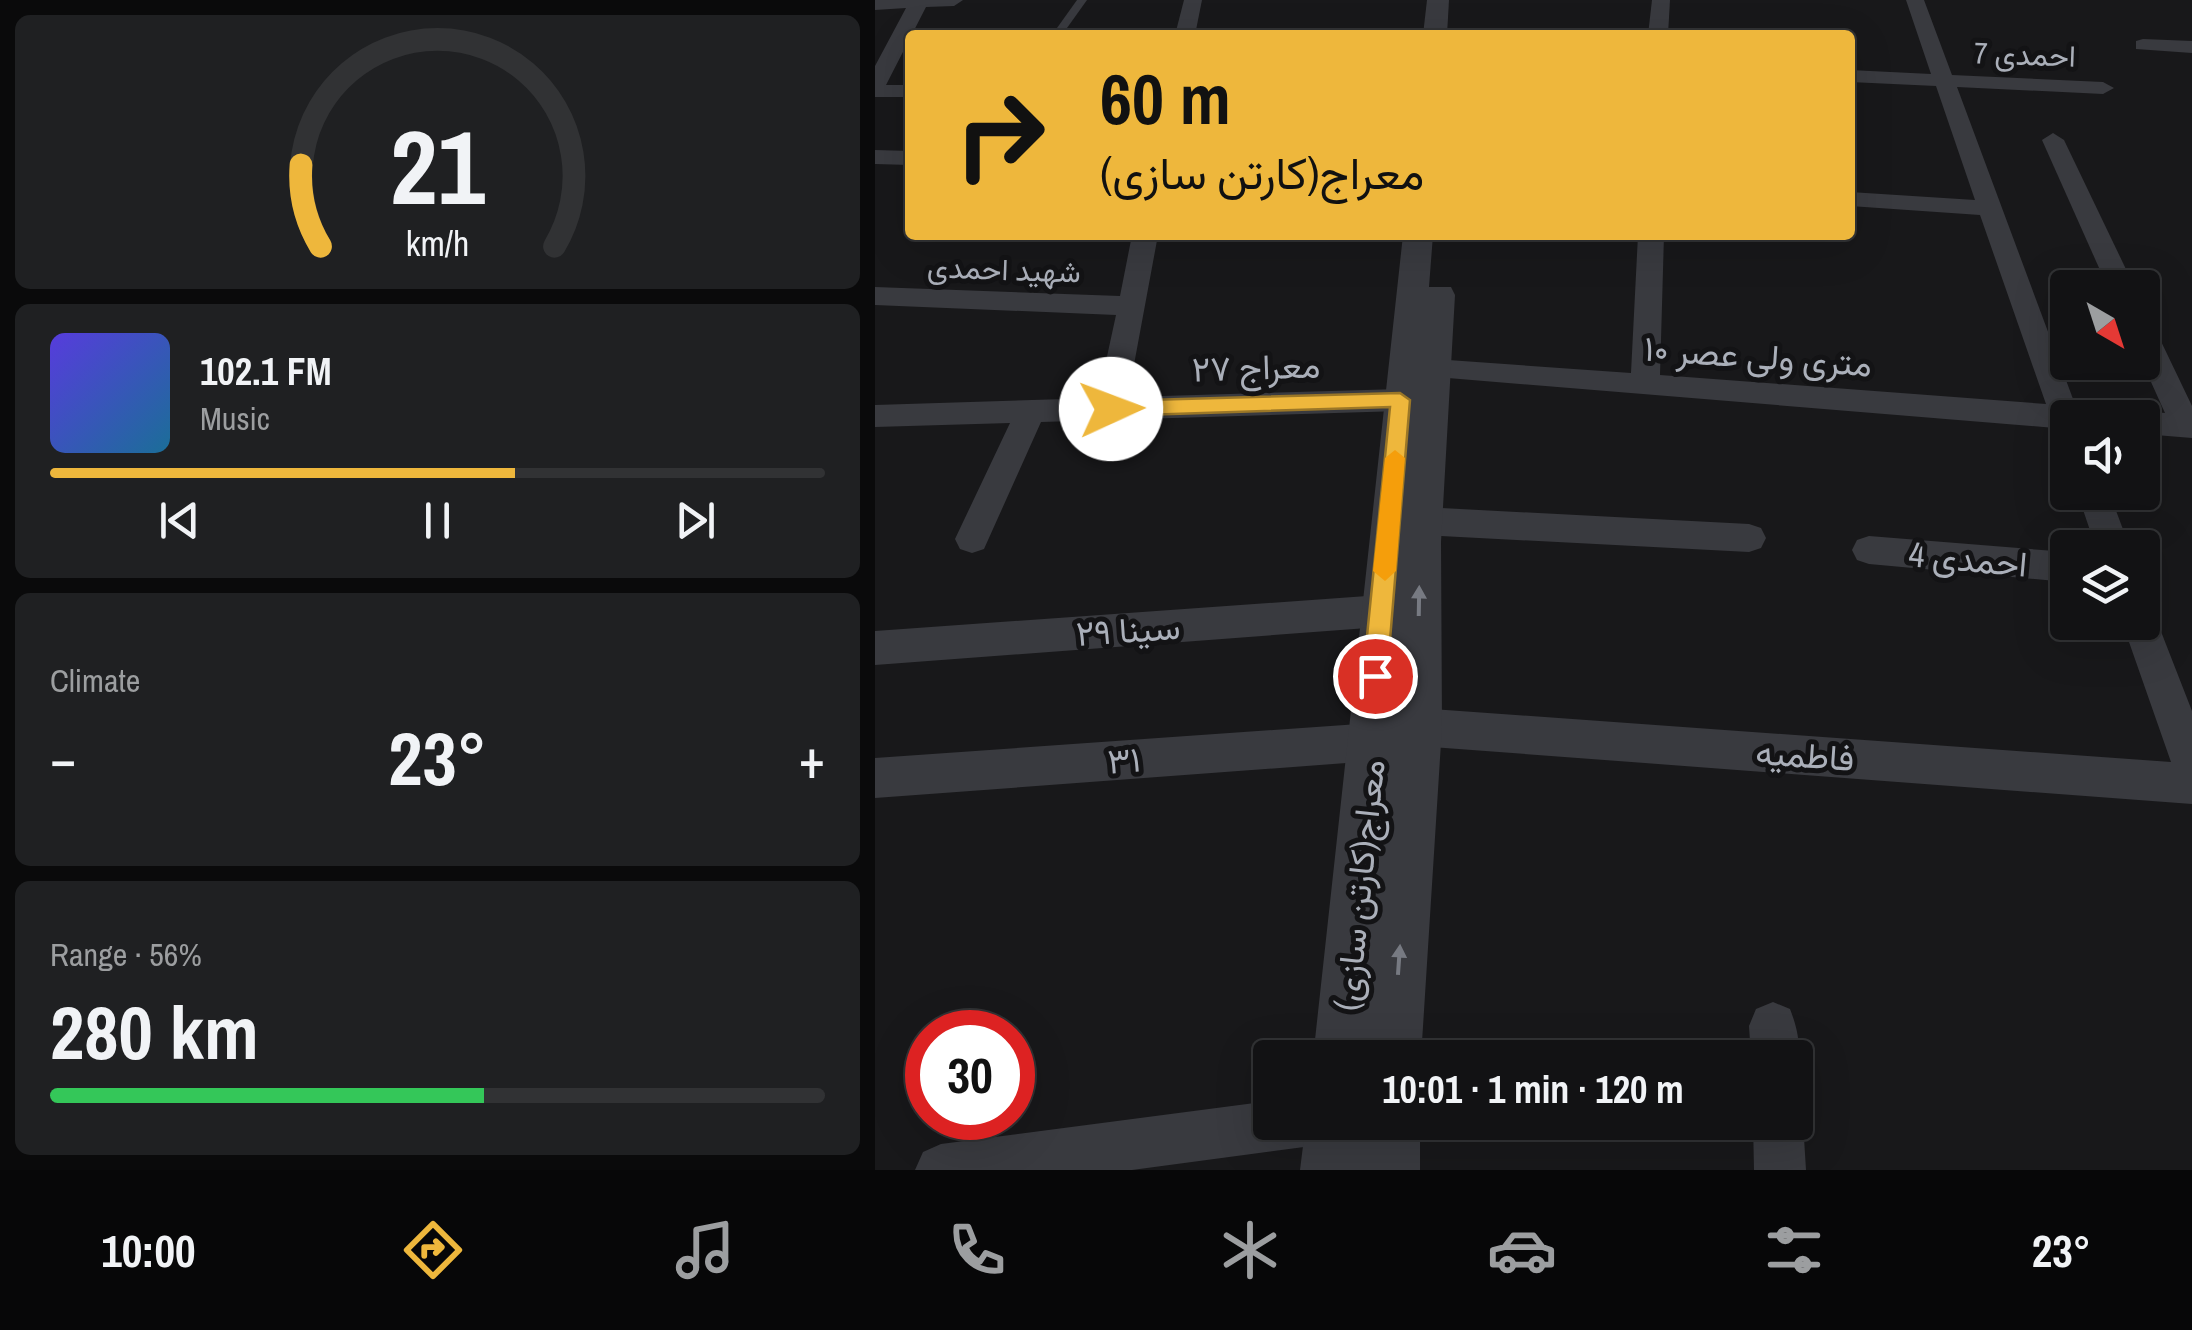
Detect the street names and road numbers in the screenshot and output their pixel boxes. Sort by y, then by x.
street label: احمدی 7 [1973,32,2077,76]
street label: شهید احمدی [927,246,1081,292]
street label: ۱۰ متری ولی عصر [1642,325,1874,387]
street label: معراج ۲۷ [1191,341,1321,394]
street label: احمدی 4 [1907,530,2029,588]
street label: ۲۹ سینا [1074,603,1182,657]
street label: فاطمیه [1754,728,1856,782]
street label: ۳۱ [1106,735,1142,785]
street label: معراج(کارتن سازی) [1322,757,1397,1013]

